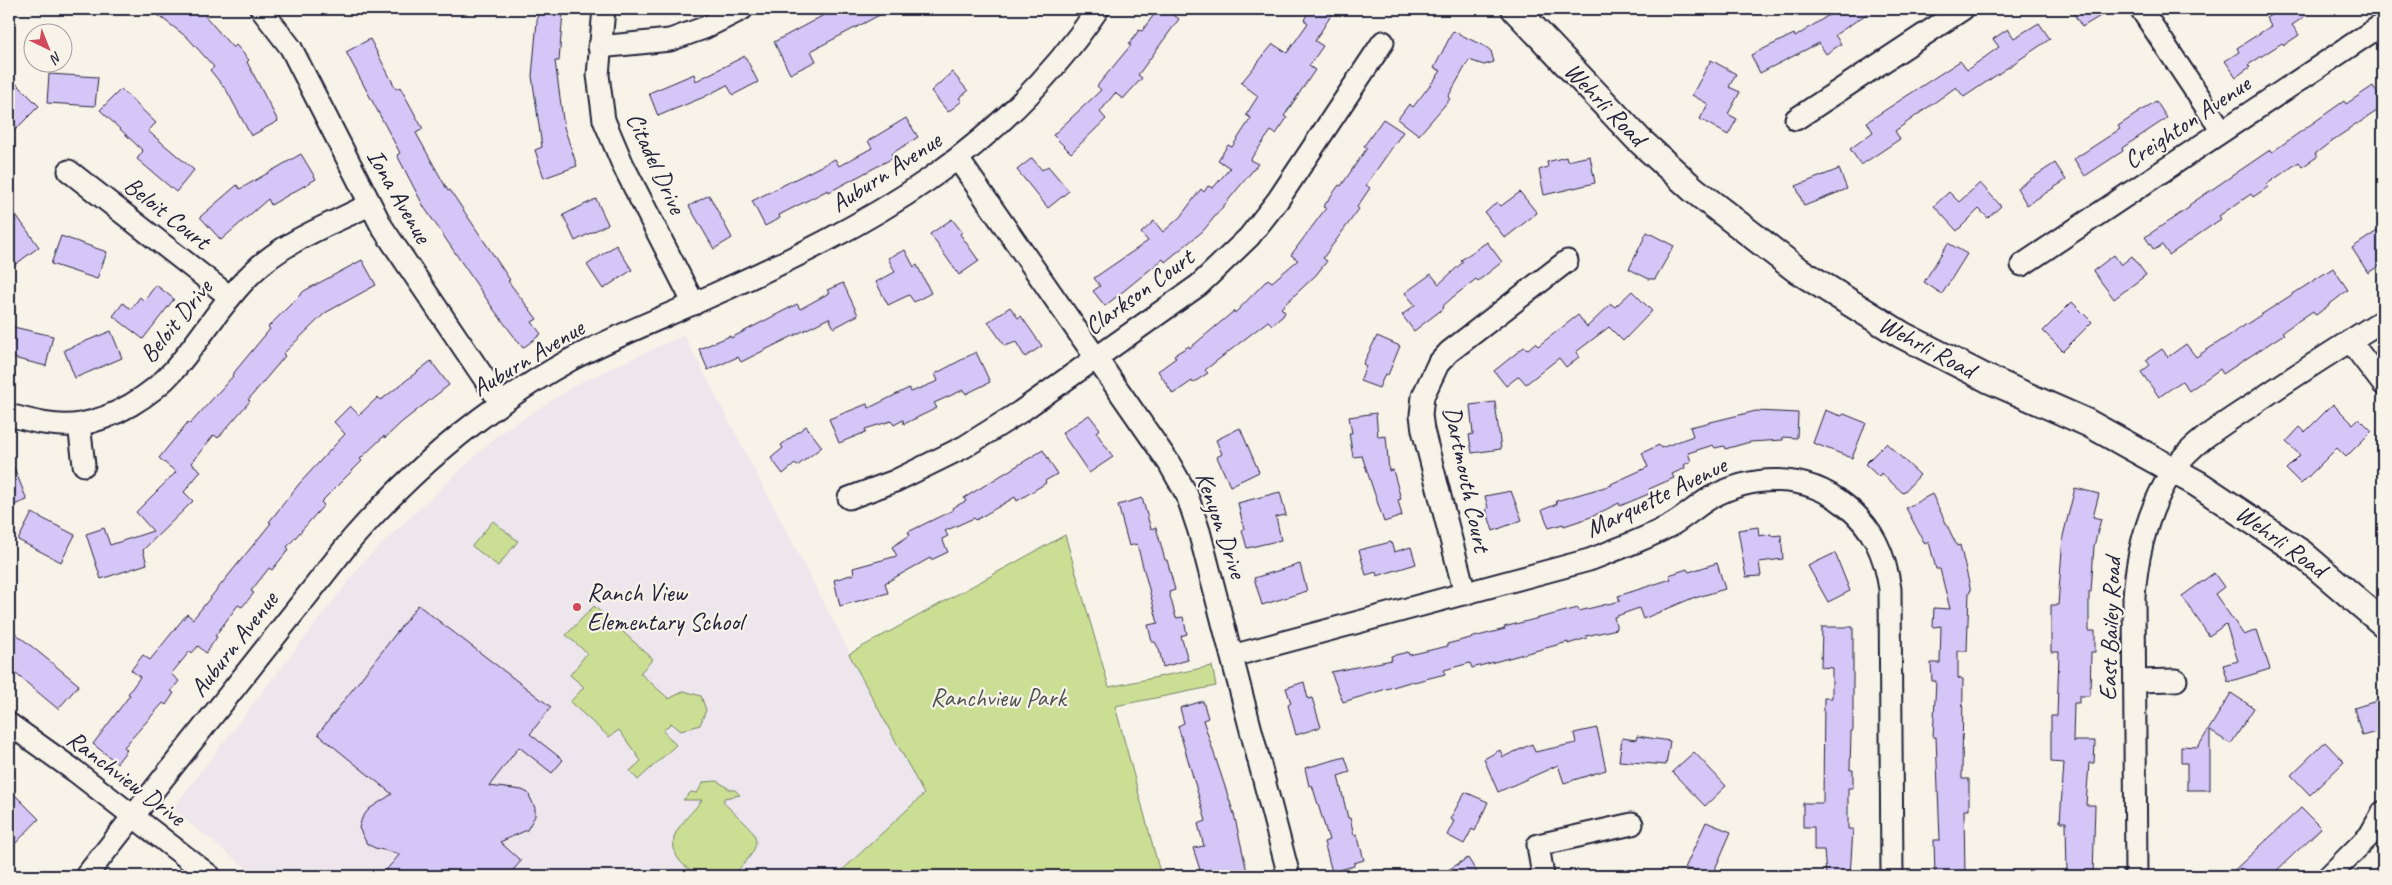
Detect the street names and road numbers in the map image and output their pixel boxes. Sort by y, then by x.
street label: Wehrli Road [1557,55,1656,156]
street label: Creighton Avenue [2118,67,2258,176]
street label: Citadel Drive [619,107,694,220]
street label: Auburn Avenue [825,123,949,220]
street label: Iona Avenue [359,143,440,250]
street label: Beloit Court [118,169,219,258]
street label: Clarkson Court [1078,240,1202,342]
street label: Beloit Drive [133,271,221,369]
street label: Wehrli Road [1873,308,1984,388]
street label: Auburn Avenue [466,311,591,404]
street label: Dartmouth Court [1436,404,1499,557]
street label: Marquette Avenue [1580,448,1733,545]
street label: Kenyon Drive [1188,468,1255,584]
street label: Wehrli Road [2229,497,2336,587]
street label: East Bailey Road [2092,552,2129,701]
street label: Auburn Avenue [183,583,286,703]
street label: Ranchview Drive [60,723,193,834]

